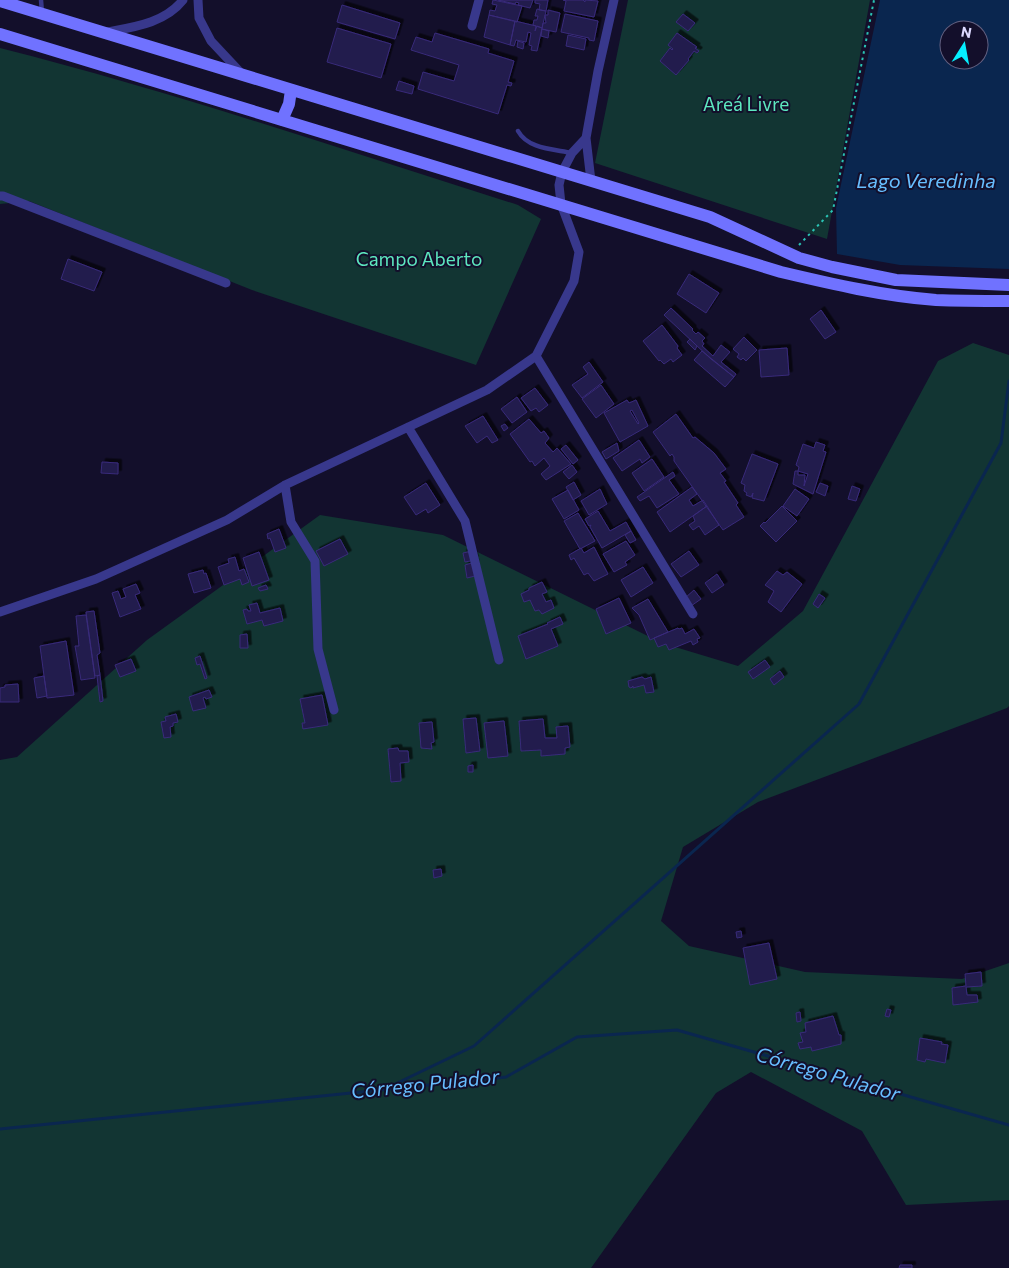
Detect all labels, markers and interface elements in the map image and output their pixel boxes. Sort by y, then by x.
north arrow [939,20,989,70]
text: N [960,22,973,41]
park label: Areá Livre [703,92,789,115]
water label: Lago Veredinha [856,168,996,192]
park label: Campo Aberto [356,247,482,270]
water label: Córrego Pulador [753,1041,904,1105]
water label: Córrego Pulador [350,1063,501,1103]

